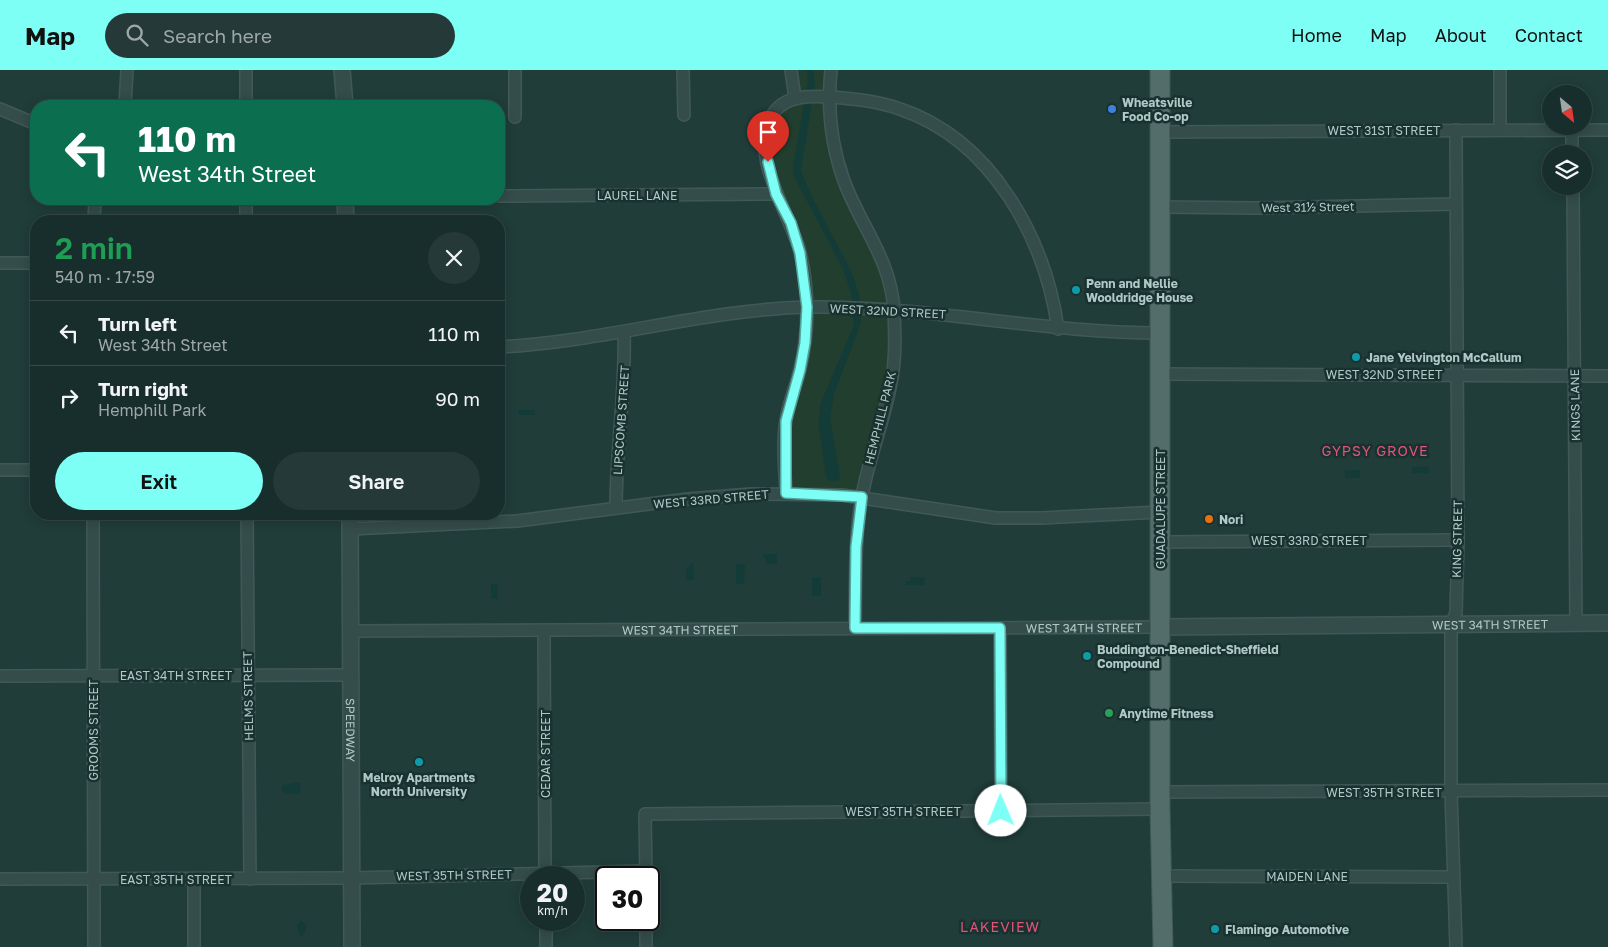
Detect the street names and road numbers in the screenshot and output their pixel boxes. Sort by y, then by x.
street label: WEST 31ST STREET [1327,123,1441,138]
street label: LAUREL LANE [597,188,677,203]
street label: West 31½ Street [1261,199,1355,215]
street label: WEST 32ND STREET [829,300,947,322]
street label: LIPSCOMB STREET [610,364,632,475]
street label: WEST 32ND STREET [1326,367,1443,382]
street label: KINGS LANE [1567,369,1583,441]
street label: HEMPHILL PARK [861,370,899,466]
street label: GUADALUPE STREET [1153,449,1168,569]
street label: WEST 33RD STREET [653,486,770,512]
street label: KING STREET [1449,499,1465,578]
street label: WEST 33RD STREET [1251,533,1367,548]
street label: WEST 34TH STREET [1432,616,1549,632]
street label: WEST 34TH STREET [1026,620,1143,635]
street label: WEST 34TH STREET [622,622,739,637]
street label: HELMS STREET [240,650,256,741]
street label: EAST 34TH STREET [120,668,233,683]
street label: GROOMS STREET [86,679,101,780]
street label: SPEEDWAY [343,698,359,762]
street label: CEDAR STREET [538,709,553,798]
street label: WEST 35TH STREET [1326,785,1442,800]
street label: WEST 35TH STREET [845,804,961,819]
street label: WEST 35TH STREET [396,866,513,884]
street label: MAIDEN LANE [1266,869,1348,884]
street label: EAST 35TH STREET [120,872,233,887]

